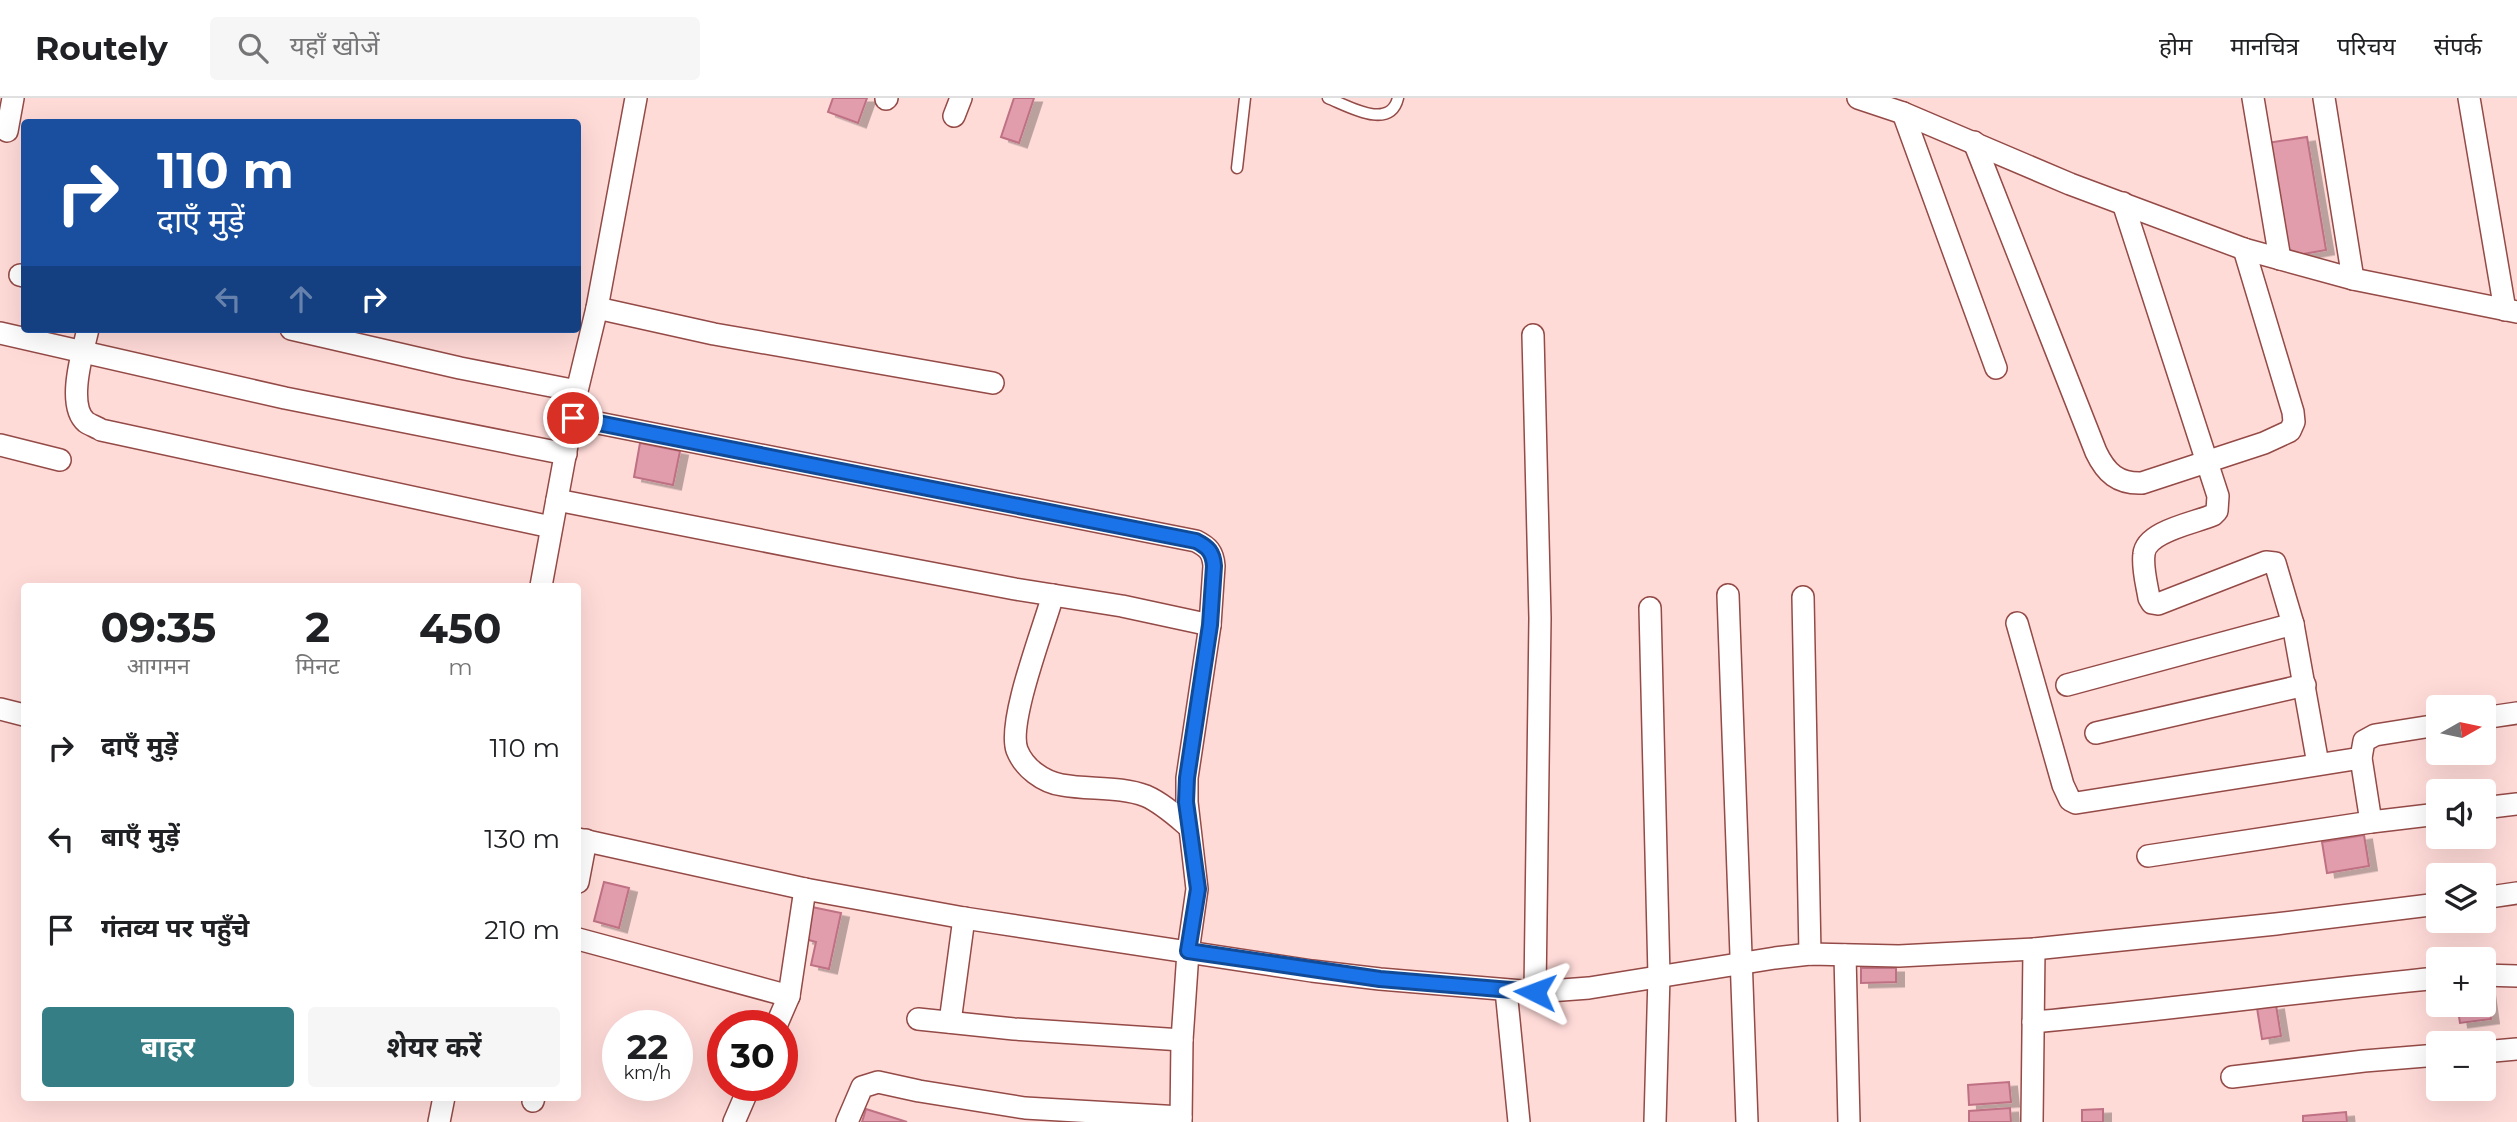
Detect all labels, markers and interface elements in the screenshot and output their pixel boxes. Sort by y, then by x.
search box [210,17,700,80]
text: Routely [35,28,168,68]
icon: search [234,29,272,67]
text: यहाँ खोजें [290,30,380,62]
text: होम [2159,32,2192,61]
text: मानचित्र [2230,32,2299,61]
text: परिचय [2337,32,2396,61]
text: संपर्क [2434,32,2482,61]
text: 110 m [157,141,294,200]
icon: right [42,147,133,238]
text: दाएँ मुड़ें [157,201,245,240]
icon: left [209,280,247,318]
icon: ahead [282,280,320,318]
icon: right [355,280,393,318]
pin [543,388,603,448]
icon: arrive [554,399,592,437]
text: 09:35 [100,601,216,653]
text: 2 [305,601,330,653]
text: 450 [419,602,502,654]
text: आगमन [127,652,190,680]
text: मिनट [296,652,340,680]
text: m [448,653,473,681]
north arrow [2426,695,2496,765]
map controls [2426,695,2496,1101]
icon: right [42,729,80,767]
text: दाएँ मुड़ें [101,730,178,762]
text: 110 m [490,732,560,764]
button: sound [2426,779,2496,849]
icon: left [42,820,80,858]
text: बाएँ मुड़ें [101,821,180,853]
text: 130 m [484,823,560,855]
button: layers [2426,863,2496,933]
icon: arrive [42,911,80,949]
text: गंतव्य पर पहुँचे [101,912,249,944]
text: 210 m [484,914,560,946]
button: + [2426,947,2496,1017]
position arrow [1498,955,1572,1029]
button: बाहर [42,1007,294,1087]
button: शेयर करें [308,1007,560,1087]
speed limit sign: 30 [707,1010,798,1101]
text: 22 [627,1025,668,1068]
button: − [2426,1031,2496,1101]
text: km/h [623,1062,672,1084]

